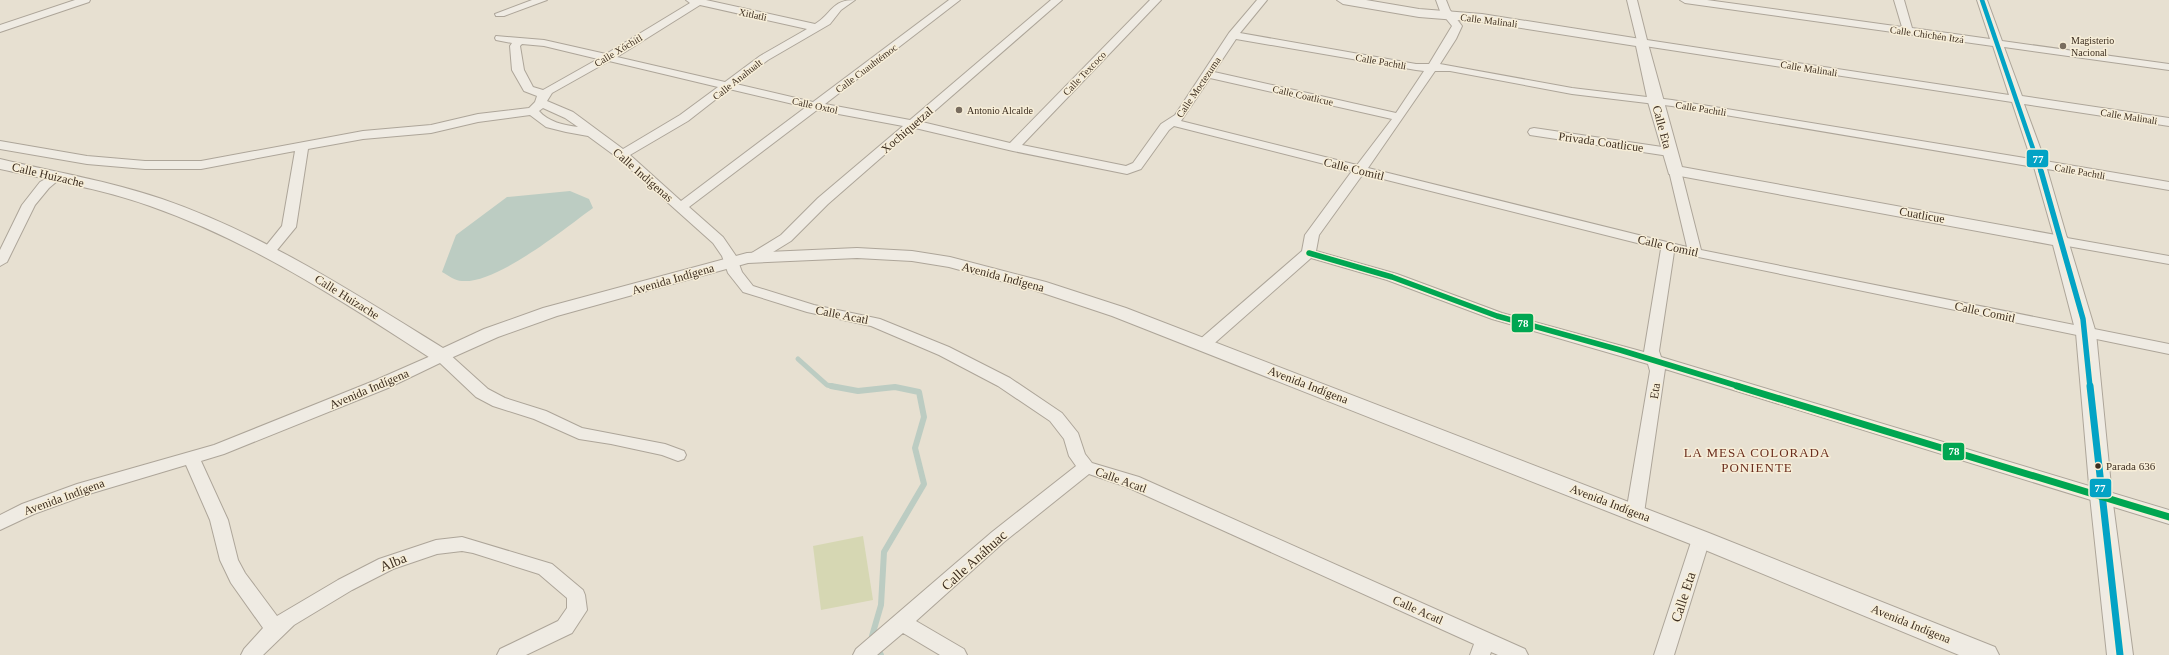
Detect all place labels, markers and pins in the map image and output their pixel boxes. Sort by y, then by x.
place label: Magisterio Nacional [2071,35,2114,58]
marker: Magisterio Nacional [2058,41,2068,51]
marker: Antonio Alcalde [954,105,964,115]
place label: Antonio Alcalde [967,105,1033,116]
place label: Parada 636 [2106,460,2156,472]
marker: Parada 636 [2093,461,2103,471]

